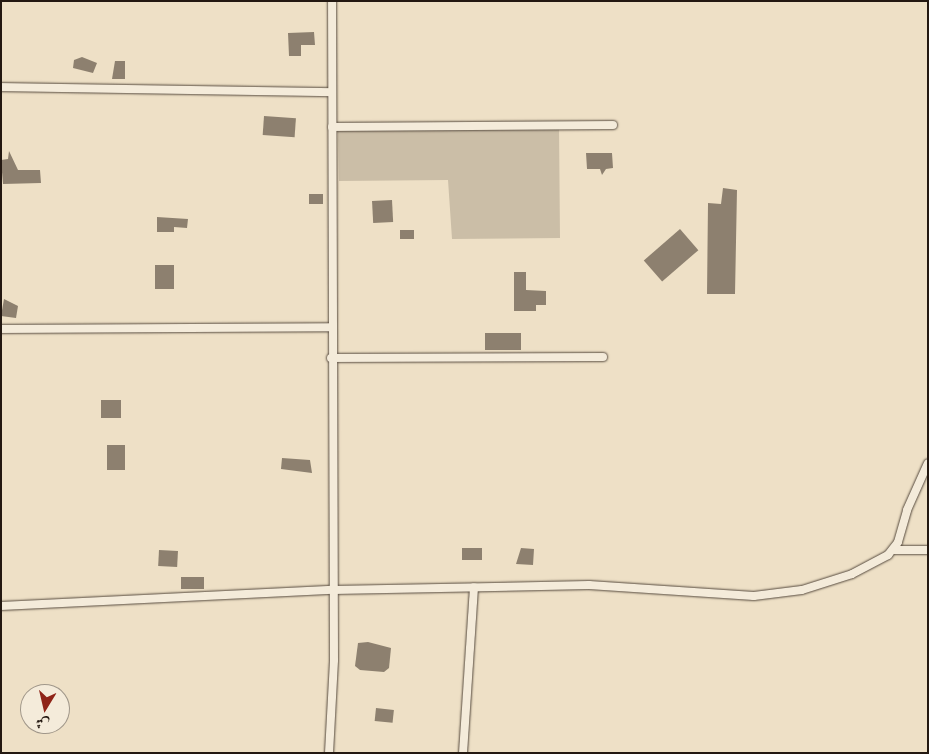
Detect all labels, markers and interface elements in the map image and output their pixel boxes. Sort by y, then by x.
north arrow [20,684,70,734]
text: ش [35,713,51,733]

